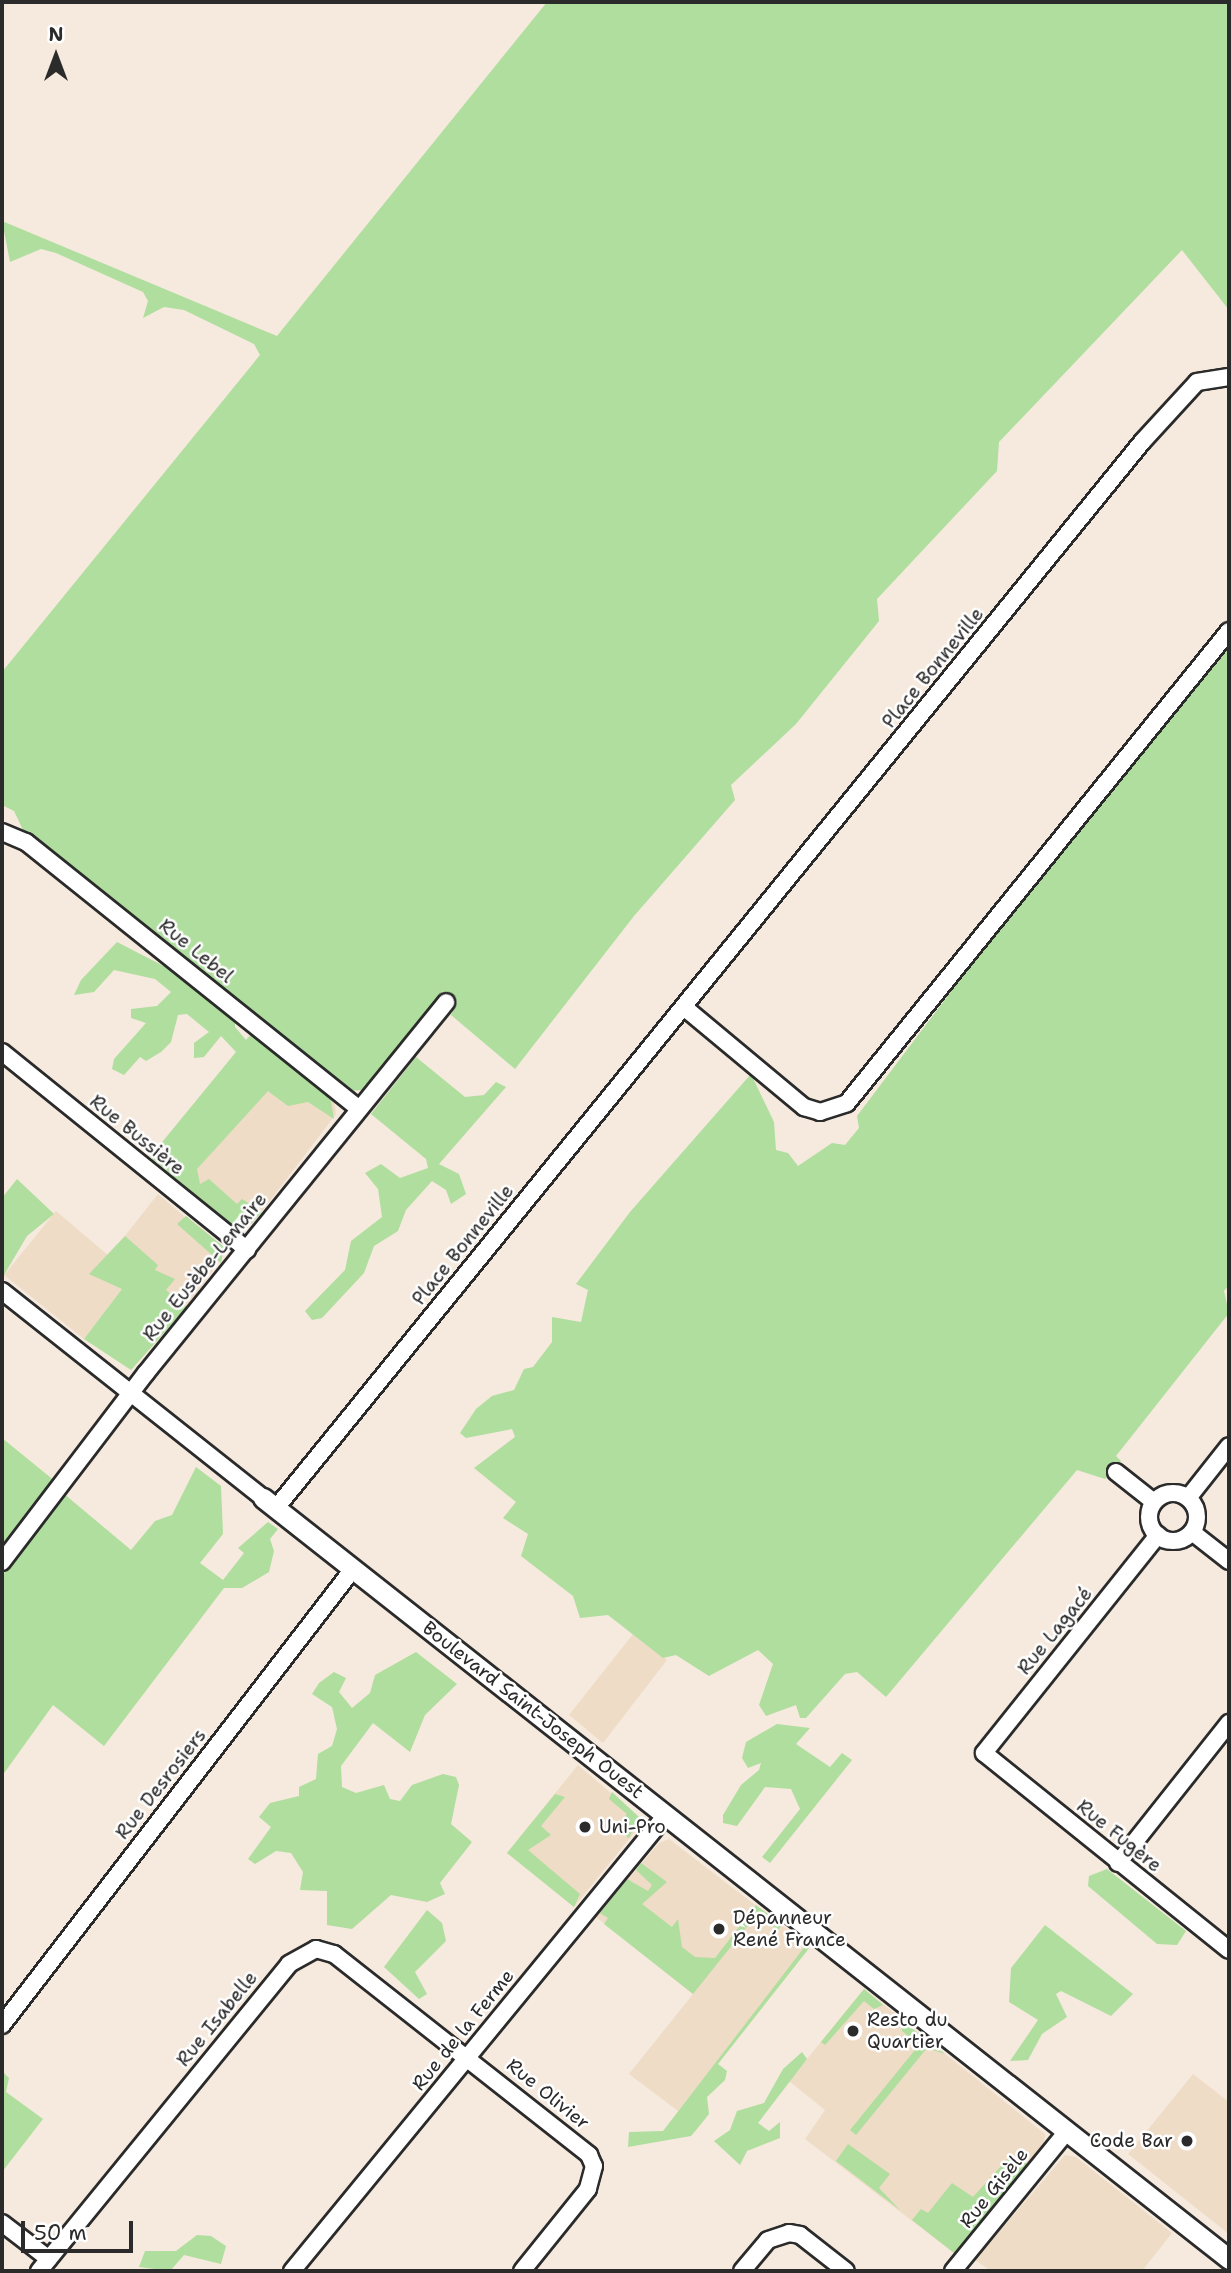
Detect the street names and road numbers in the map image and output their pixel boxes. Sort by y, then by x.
street label: Place Bonneville [877,603,989,733]
street label: Rue Lebel [154,914,238,988]
street label: Rue Bussière [85,1090,189,1180]
street label: Place Bonneville [407,1180,519,1310]
street label: Rue Eusèbe-Lemaire [138,1188,272,1346]
street label: Rue Lagacé [1013,1583,1097,1679]
street label: Boulevard Saint-Joseph Ouest [418,1617,648,1803]
street label: Rue Desrosiers [111,1724,211,1844]
street label: Rue Fugère [1072,1795,1166,1877]
street label: Rue de la Ferme [407,1965,519,2095]
street label: Rue Isabelle [172,1967,262,2071]
street label: Rue Olivier [502,2054,594,2134]
street label: Rue Gisèle [955,2143,1033,2233]

